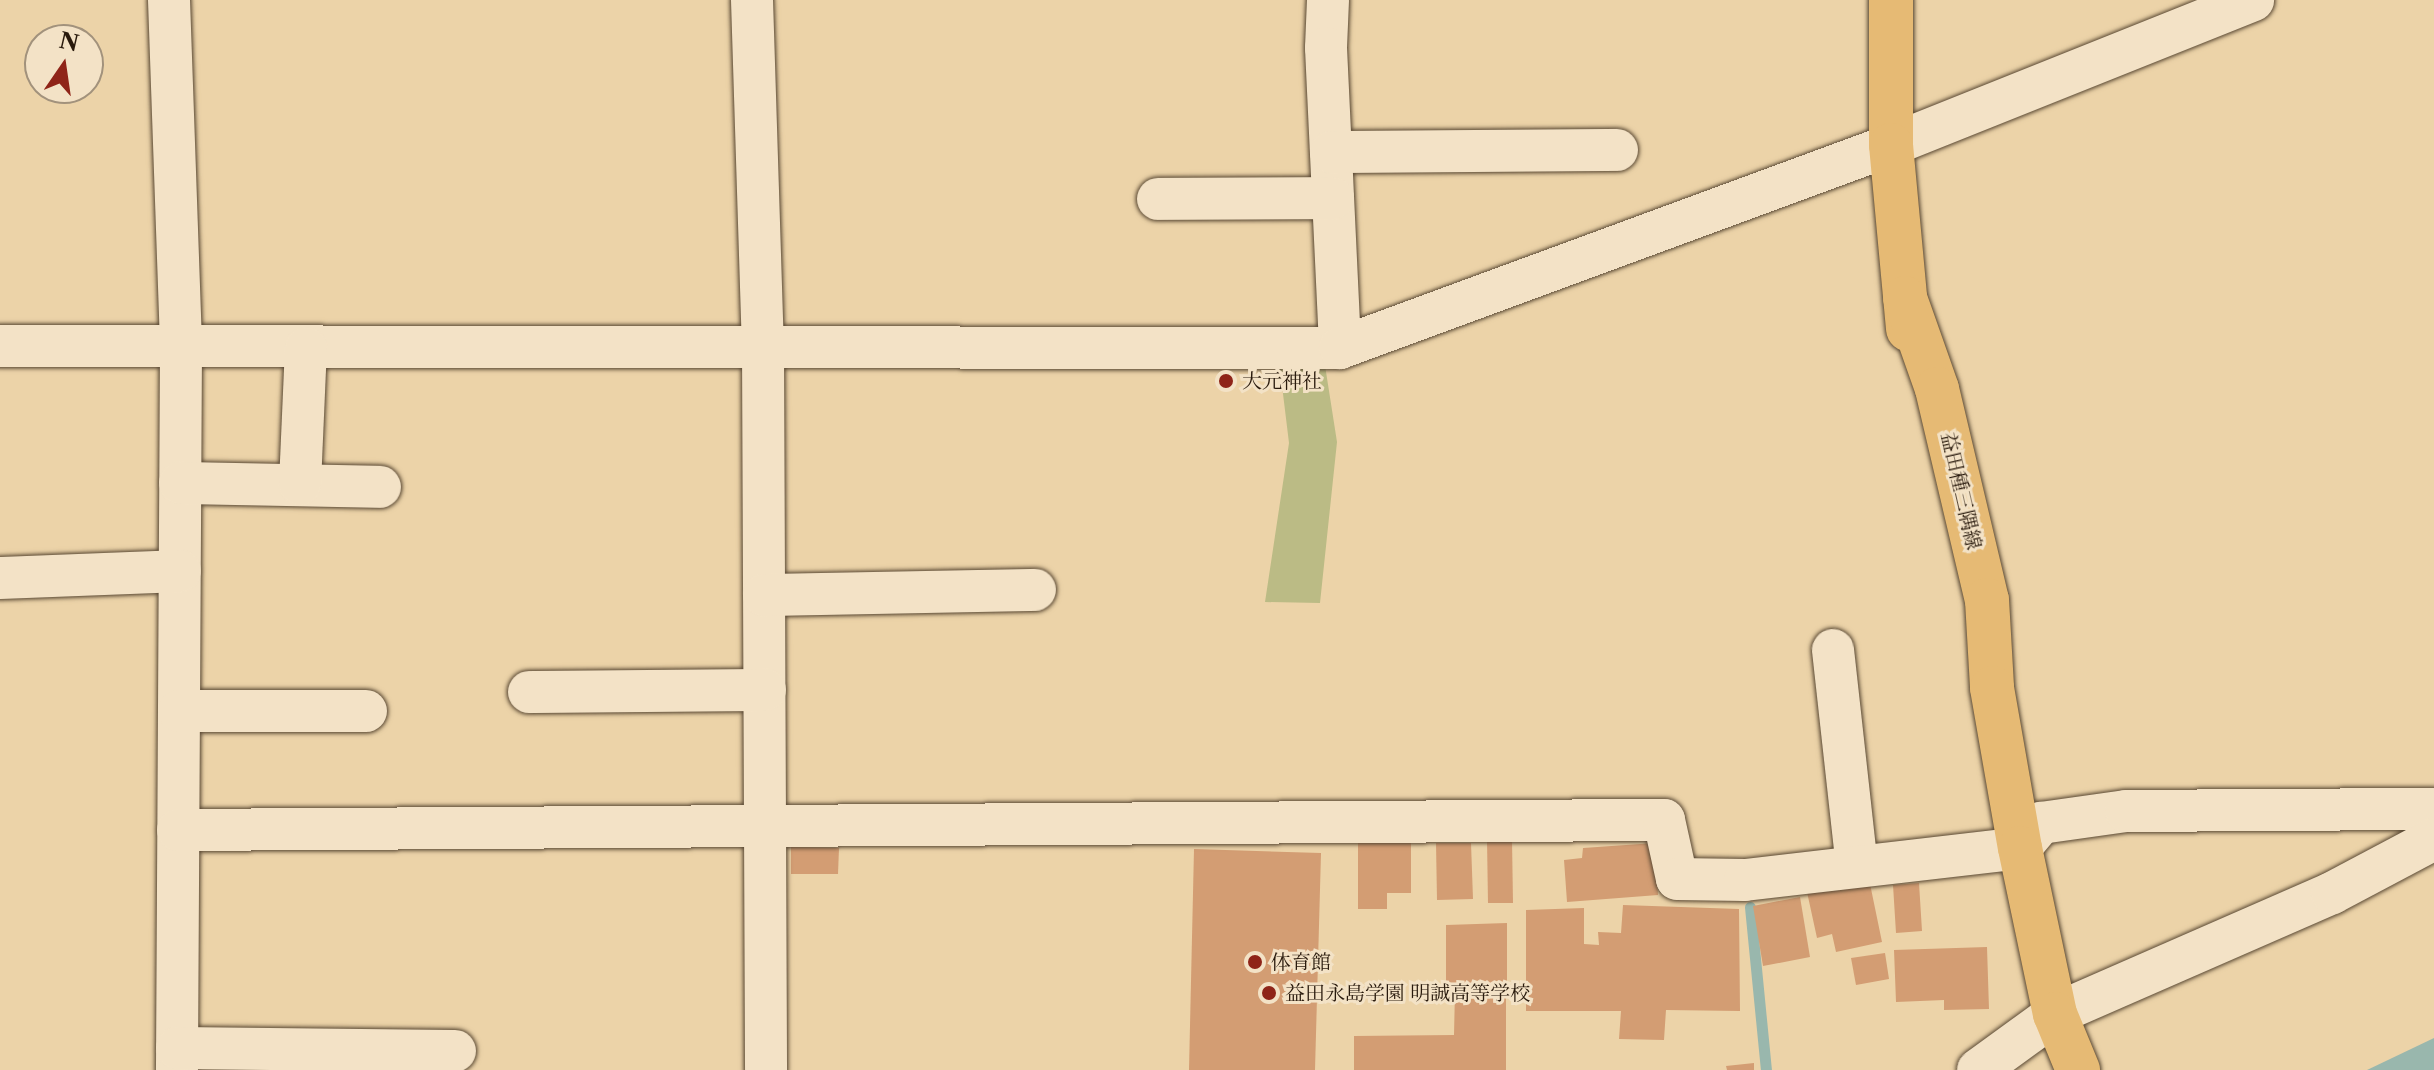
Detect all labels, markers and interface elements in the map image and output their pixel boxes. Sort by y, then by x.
north arrow [24,24,104,104]
text: N [57,27,81,57]
place label: 大元神社 [1242,369,1322,393]
marker: 大元神社 [1217,372,1235,390]
street label: 益田種三隅線 [1936,430,1986,552]
place label: 体育館 [1271,950,1331,974]
marker: 体育館 [1246,953,1264,971]
place label: 益田永島学園 明誠高等学校 [1285,981,1530,1005]
marker: 益田永島学園 明誠高等学校 [1260,984,1278,1002]

